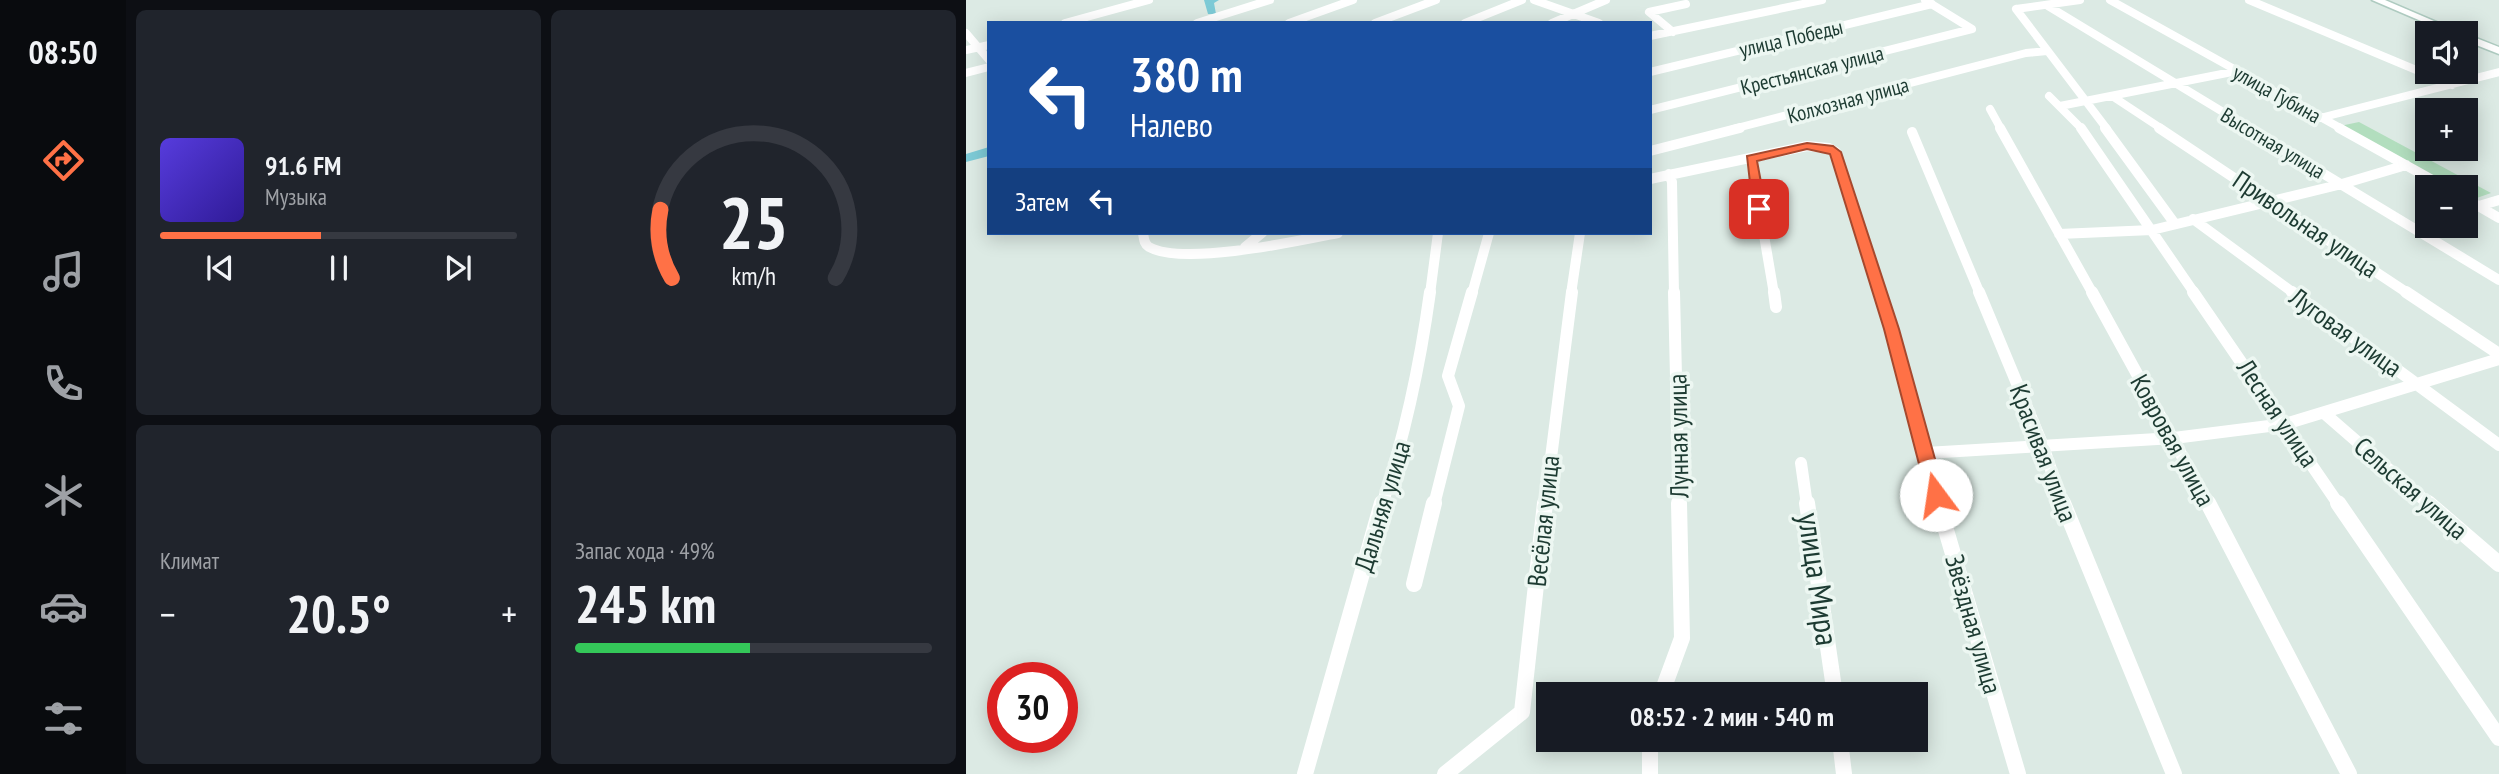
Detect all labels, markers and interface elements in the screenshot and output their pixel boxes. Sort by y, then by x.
street label: улица Победы [1737,13,1845,63]
map controls [2415,21,2478,238]
button: sound [2415,21,2478,84]
text: 08:50 [28,31,98,73]
street label: Крестьянская улица [1738,39,1886,101]
text: 380 m [1130,42,1243,106]
icon: left [1015,49,1106,140]
street label: улица Губина [2228,59,2326,129]
street label: Колхозная улица [1784,71,1912,129]
button: + [2415,98,2478,161]
street label: Высотная улица [2216,101,2330,185]
text: Налево [1130,104,1213,146]
icon: directions [39,136,88,185]
text: 91.6 FM [265,149,341,182]
street label: Привольная улица [2227,163,2385,285]
text: 25 [719,175,788,269]
button: − [2415,175,2478,238]
pin [1729,179,1789,239]
text: Музыка [265,182,327,211]
icon: left [1083,182,1121,220]
text: Затем [1015,185,1069,218]
icon: arrive [1740,190,1778,228]
icon: music [39,247,88,296]
icon: previous [201,249,239,287]
icon: pause [320,249,358,287]
icon: next [439,249,477,287]
text: km/h [731,260,776,292]
street label: Луговая улица [2282,280,2409,384]
street label: Лесная улица [2229,352,2326,473]
icon: phone [39,359,88,408]
street label: Ковровая улица [2123,368,2223,512]
street label: Лунная улица [1660,373,1696,500]
street label: Красивая улица [2003,379,2085,527]
street label: Сельская улица [2347,430,2475,546]
street label: Дальняя улица [1346,437,1418,575]
street label: Весёлая улица [1520,454,1566,588]
position arrow [1899,458,1973,532]
icon: climate [39,471,88,520]
street label: улица Мира [1789,510,1849,648]
text: Запас хода · 49% [575,536,715,565]
text: Климат [160,546,219,575]
street label: Звёздная улица [1938,550,2010,698]
text: 245 km [575,570,716,637]
text: 20.5° [286,580,391,647]
icon: car [39,582,88,631]
text: − [160,589,176,638]
text: + [501,589,517,638]
speed limit sign: 30 [987,662,1078,753]
icon: filters [39,694,88,743]
text: 08:52 · 2 мин · 540 m [1630,700,1834,733]

